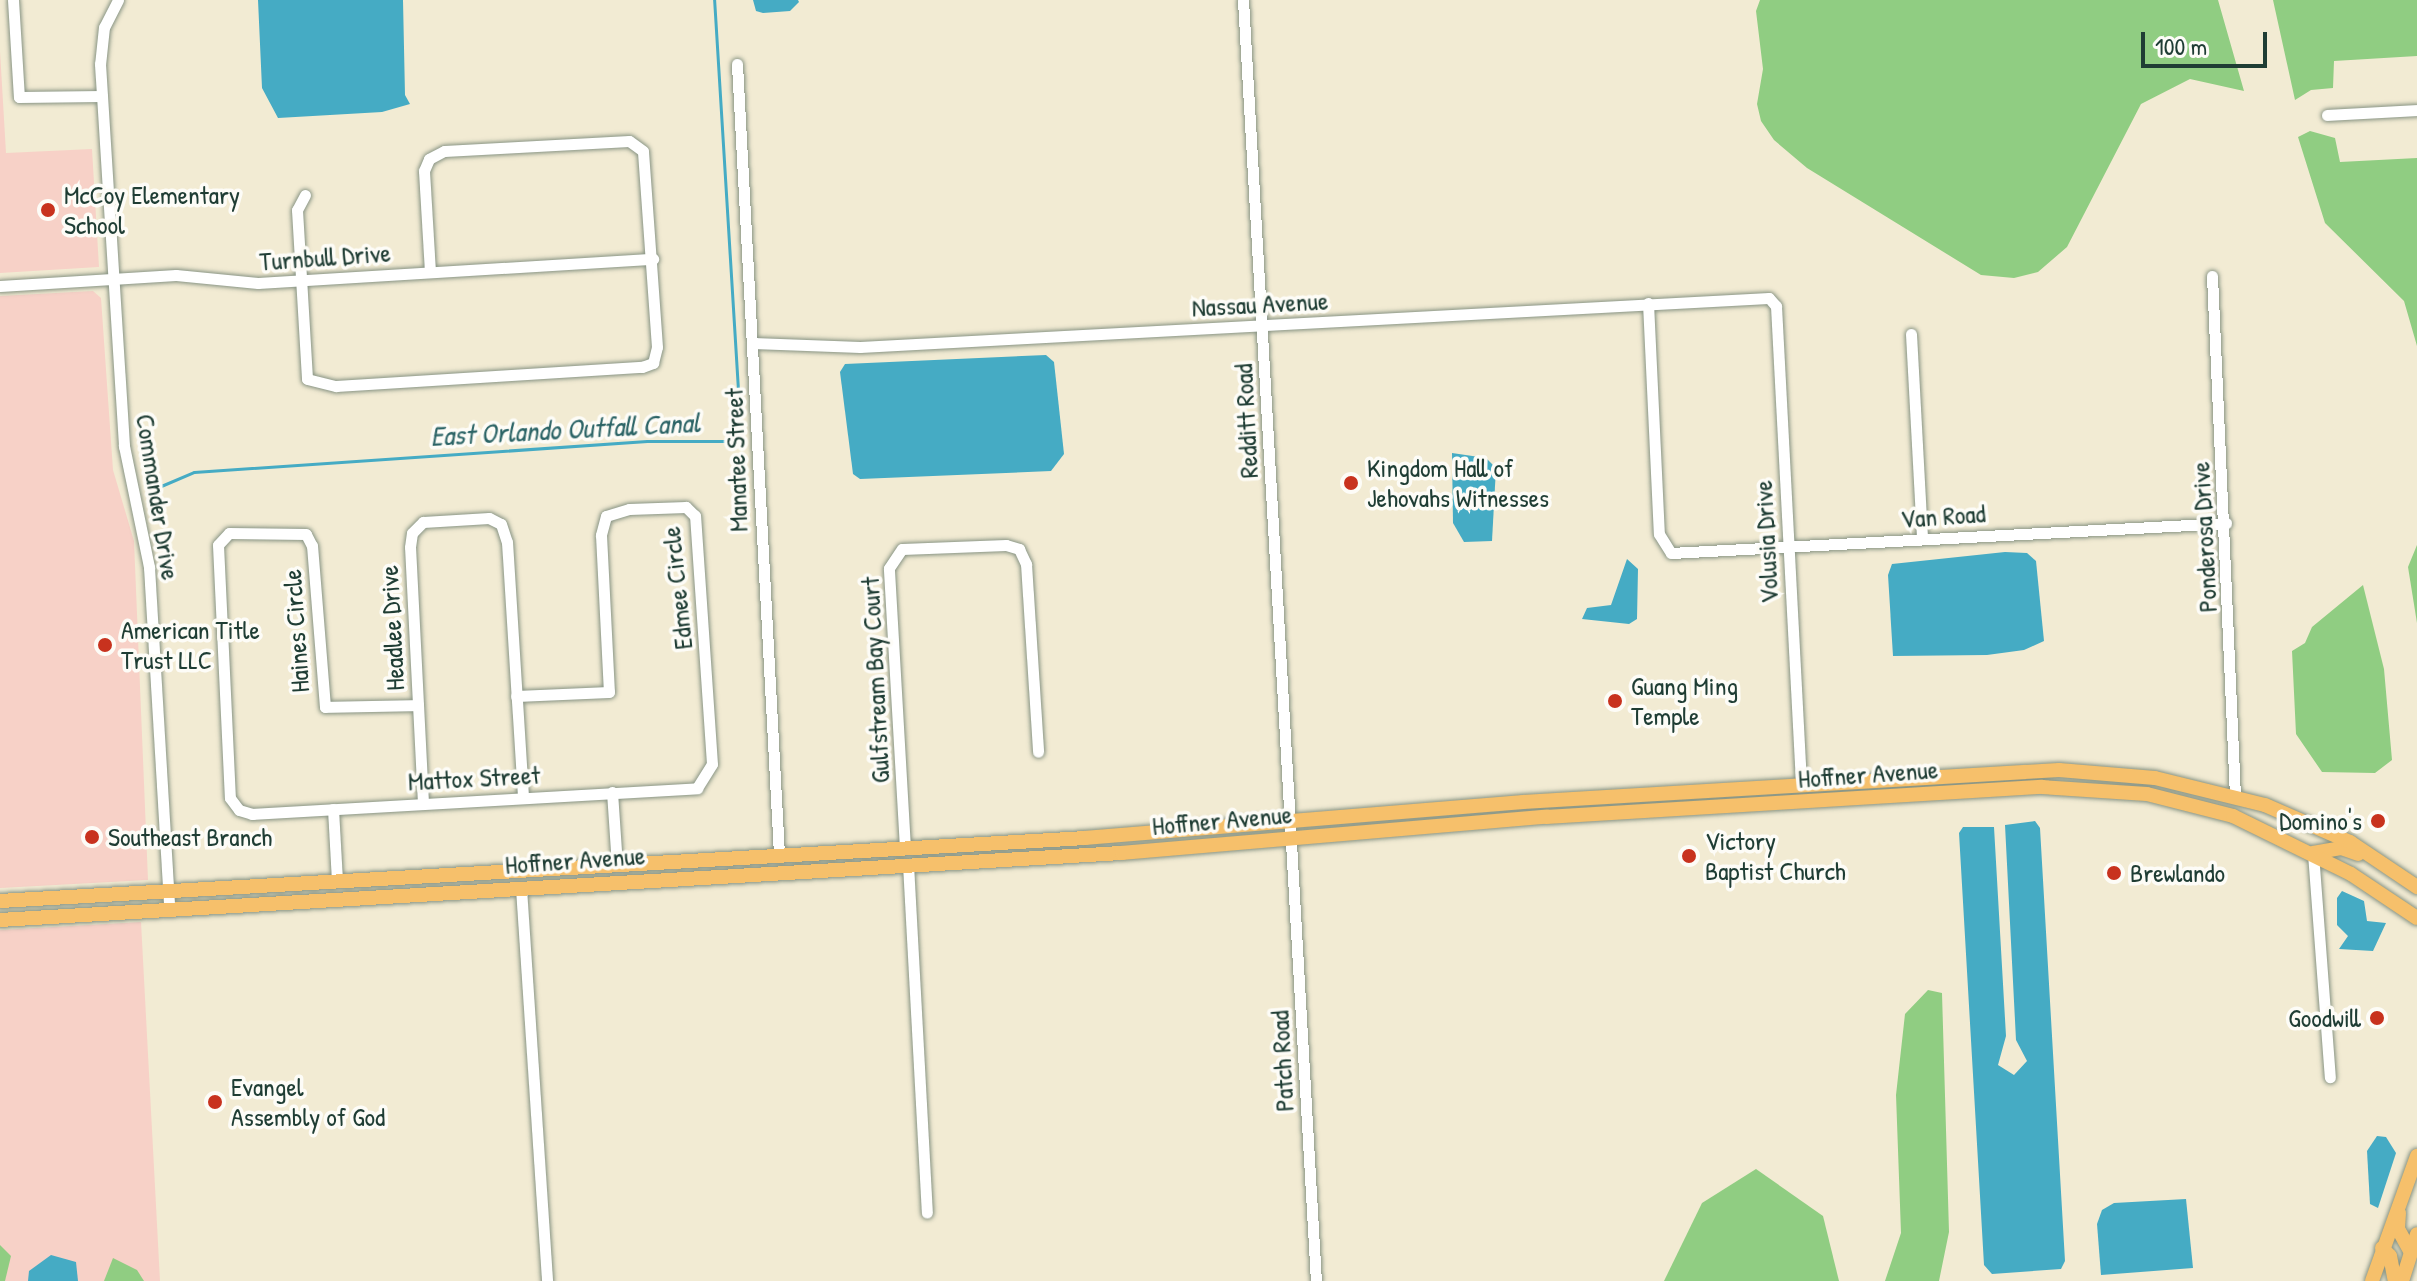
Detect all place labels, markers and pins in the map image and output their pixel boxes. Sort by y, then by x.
place label: McCoy Elementary School [64,179,240,240]
marker: McCoy Elementary School [39,201,57,219]
place label: Kingdom Hall of Jehovahs Witnesses [1367,452,1549,514]
marker: Kingdom Hall of Jehovahs Witnesses [1342,474,1360,492]
place label: American Title Trust LLC [121,614,260,676]
marker: American Title Trust LLC [96,636,114,654]
place label: Guang Ming Temple [1631,670,1738,732]
marker: Guang Ming Temple [1606,692,1624,710]
place label: Domino's [2279,805,2362,837]
marker: Domino's [2369,812,2387,830]
place label: Southeast Branch [108,821,272,853]
place label: Victory Baptist Church [1705,825,1846,886]
marker: Southeast Branch [83,828,101,846]
marker: Victory Baptist Church [1680,847,1698,865]
place label: Brewlando [2130,857,2225,889]
marker: Brewlando [2105,864,2123,882]
place label: Goodwill [2288,1002,2361,1034]
marker: Goodwill [2368,1009,2386,1027]
place label: Evangel Assembly of God [231,1071,385,1132]
marker: Evangel Assembly of God [206,1093,224,1111]

